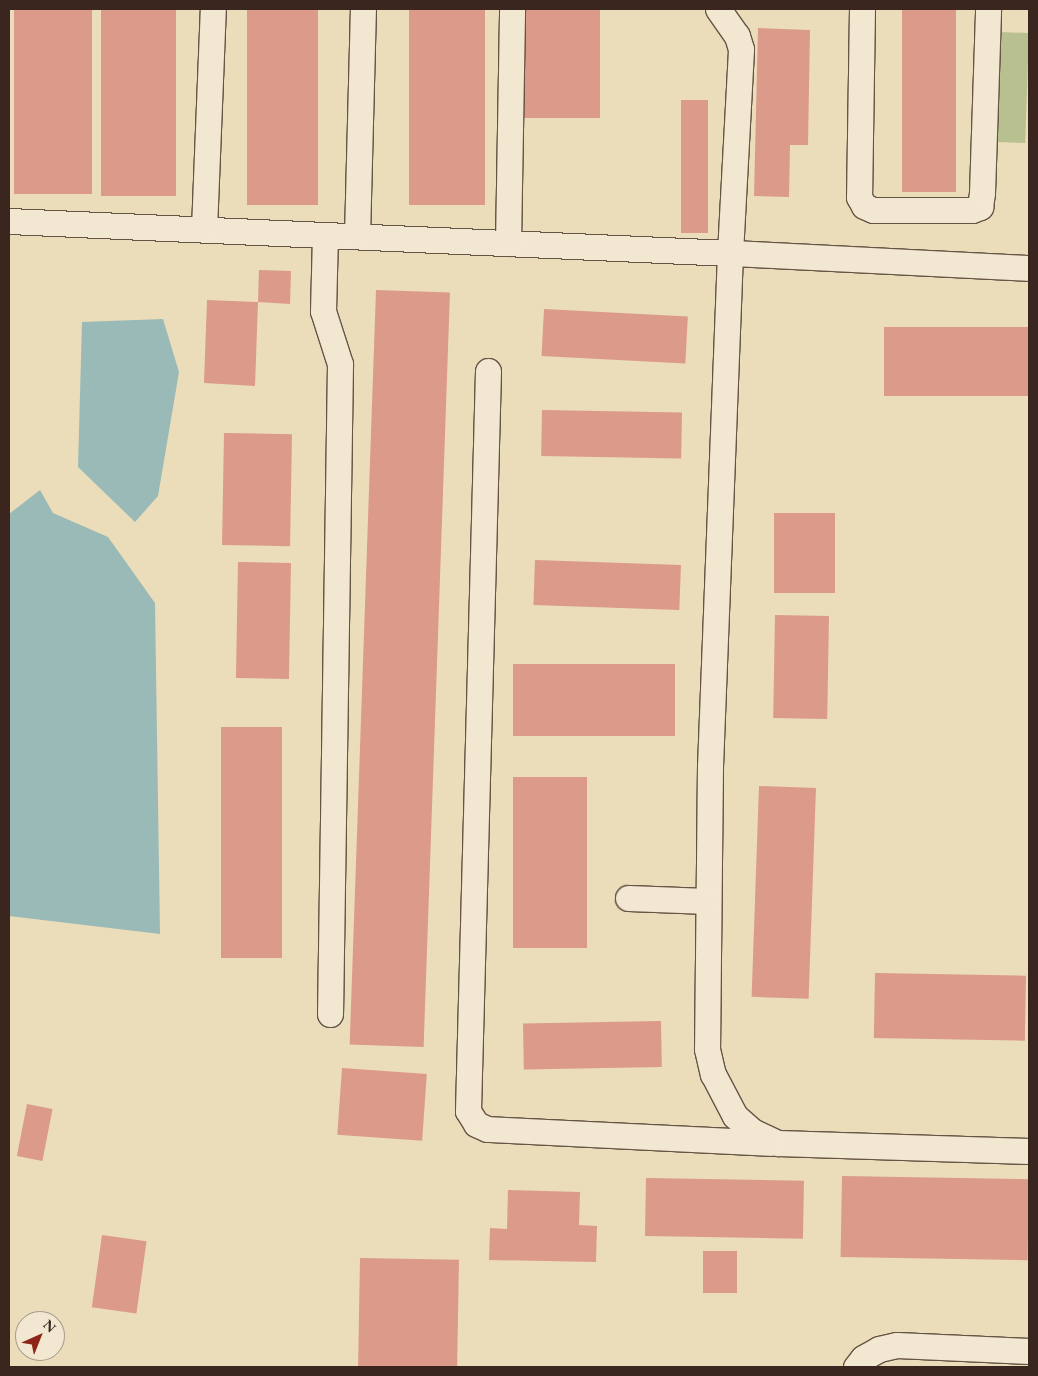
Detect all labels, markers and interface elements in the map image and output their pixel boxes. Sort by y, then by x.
north arrow [15,1311,65,1361]
text: N [39,1316,60,1336]

